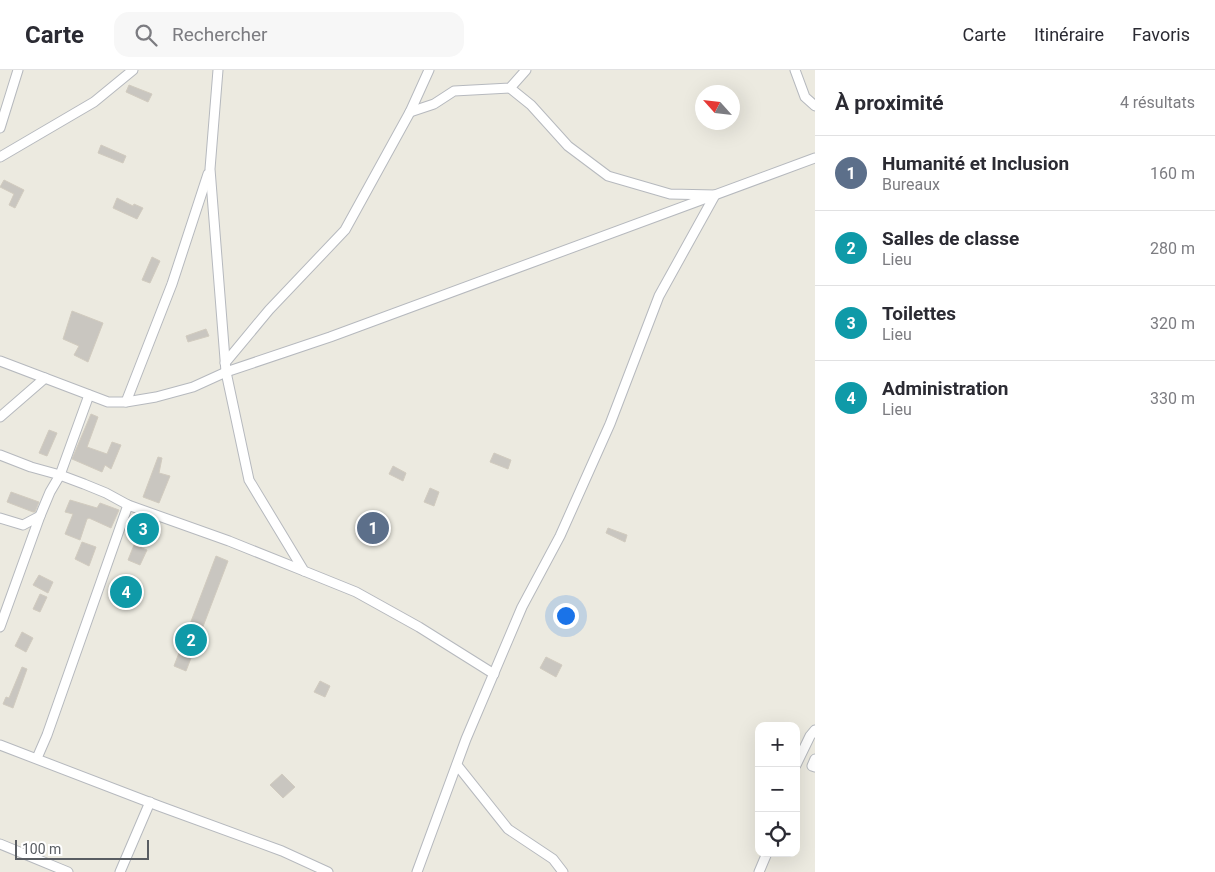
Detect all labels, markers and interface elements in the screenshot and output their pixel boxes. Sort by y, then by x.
search box [114,12,464,57]
text: Carte [25,21,84,49]
icon: search [132,21,160,49]
text: Rechercher [172,23,267,46]
text: Carte [963,24,1006,45]
text: Itinéraire [1034,24,1104,45]
text: Favoris [1132,24,1190,45]
north arrow [695,85,740,130]
text: À proximité [835,91,944,115]
text: 4 résultats [1120,93,1195,112]
text: Humanité et Inclusion [882,152,1069,175]
text: 1 [846,164,856,183]
text: 160 m [1150,164,1195,183]
text: Bureaux [882,175,940,194]
text: Salles de classe [882,227,1019,250]
text: 2 [846,239,856,258]
text: 280 m [1150,239,1195,258]
text: Lieu [882,250,912,269]
text: Toilettes [882,302,956,325]
text: 3 [846,314,856,333]
text: 320 m [1150,314,1195,333]
text: Lieu [882,325,912,344]
text: Administration [882,377,1008,400]
text: 4 [846,389,856,408]
text: 330 m [1150,389,1195,408]
text: Lieu [882,400,912,419]
pin: 1 [357,509,389,547]
pin: 3 [127,510,159,548]
pin: 4 [110,573,142,611]
your location [553,603,579,629]
pin: 2 [175,621,207,659]
map controls [755,722,800,857]
button: + [755,722,800,767]
button: − [755,767,800,812]
button: locate [755,812,800,857]
scale bar [15,837,149,860]
text: 100 m [22,841,61,857]

